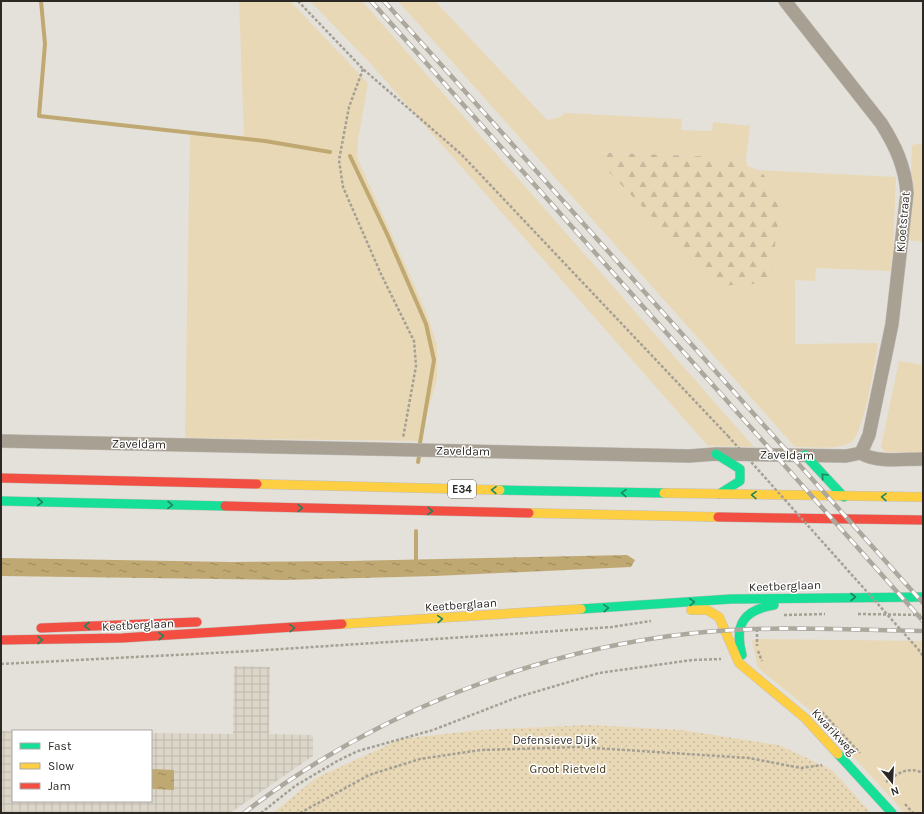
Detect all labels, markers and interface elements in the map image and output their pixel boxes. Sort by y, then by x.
street label: Kloetstraat [893,191,913,253]
street label: Zaveldam [112,437,166,451]
street label: Zaveldam [436,444,490,458]
street label: Zaveldam [760,448,814,462]
one-way arrow [822,473,829,481]
road number: E34 [448,480,476,498]
one-way arrow [491,486,497,494]
one-way arrow [621,489,627,497]
one-way arrow [751,491,757,499]
one-way arrow [881,493,887,501]
one-way arrow [37,497,43,506]
one-way arrow [167,501,173,509]
one-way arrow [297,504,303,512]
one-way arrow [427,507,433,515]
street label: Keetberglaan [749,578,821,594]
one-way arrow [850,593,856,601]
street label: Keetberglaan [425,596,497,614]
one-way arrow [689,597,695,606]
one-way arrow [603,603,609,612]
one-way arrow [437,614,443,623]
street label: Keetberglaan [102,616,174,634]
one-way arrow [84,622,90,630]
one-way arrow [289,624,295,633]
one-way arrow [158,632,164,640]
one-way arrow [37,636,43,644]
street label: Kwarikweg [809,706,859,758]
legend [12,730,152,802]
street label: Defensieve Dijk [513,733,598,747]
text: Fast [48,739,72,753]
text: Slow [48,759,74,773]
park label: Groot Rietveld [530,762,606,776]
north arrow [872,762,912,802]
text: Jam [48,779,71,793]
text: N [889,784,901,798]

